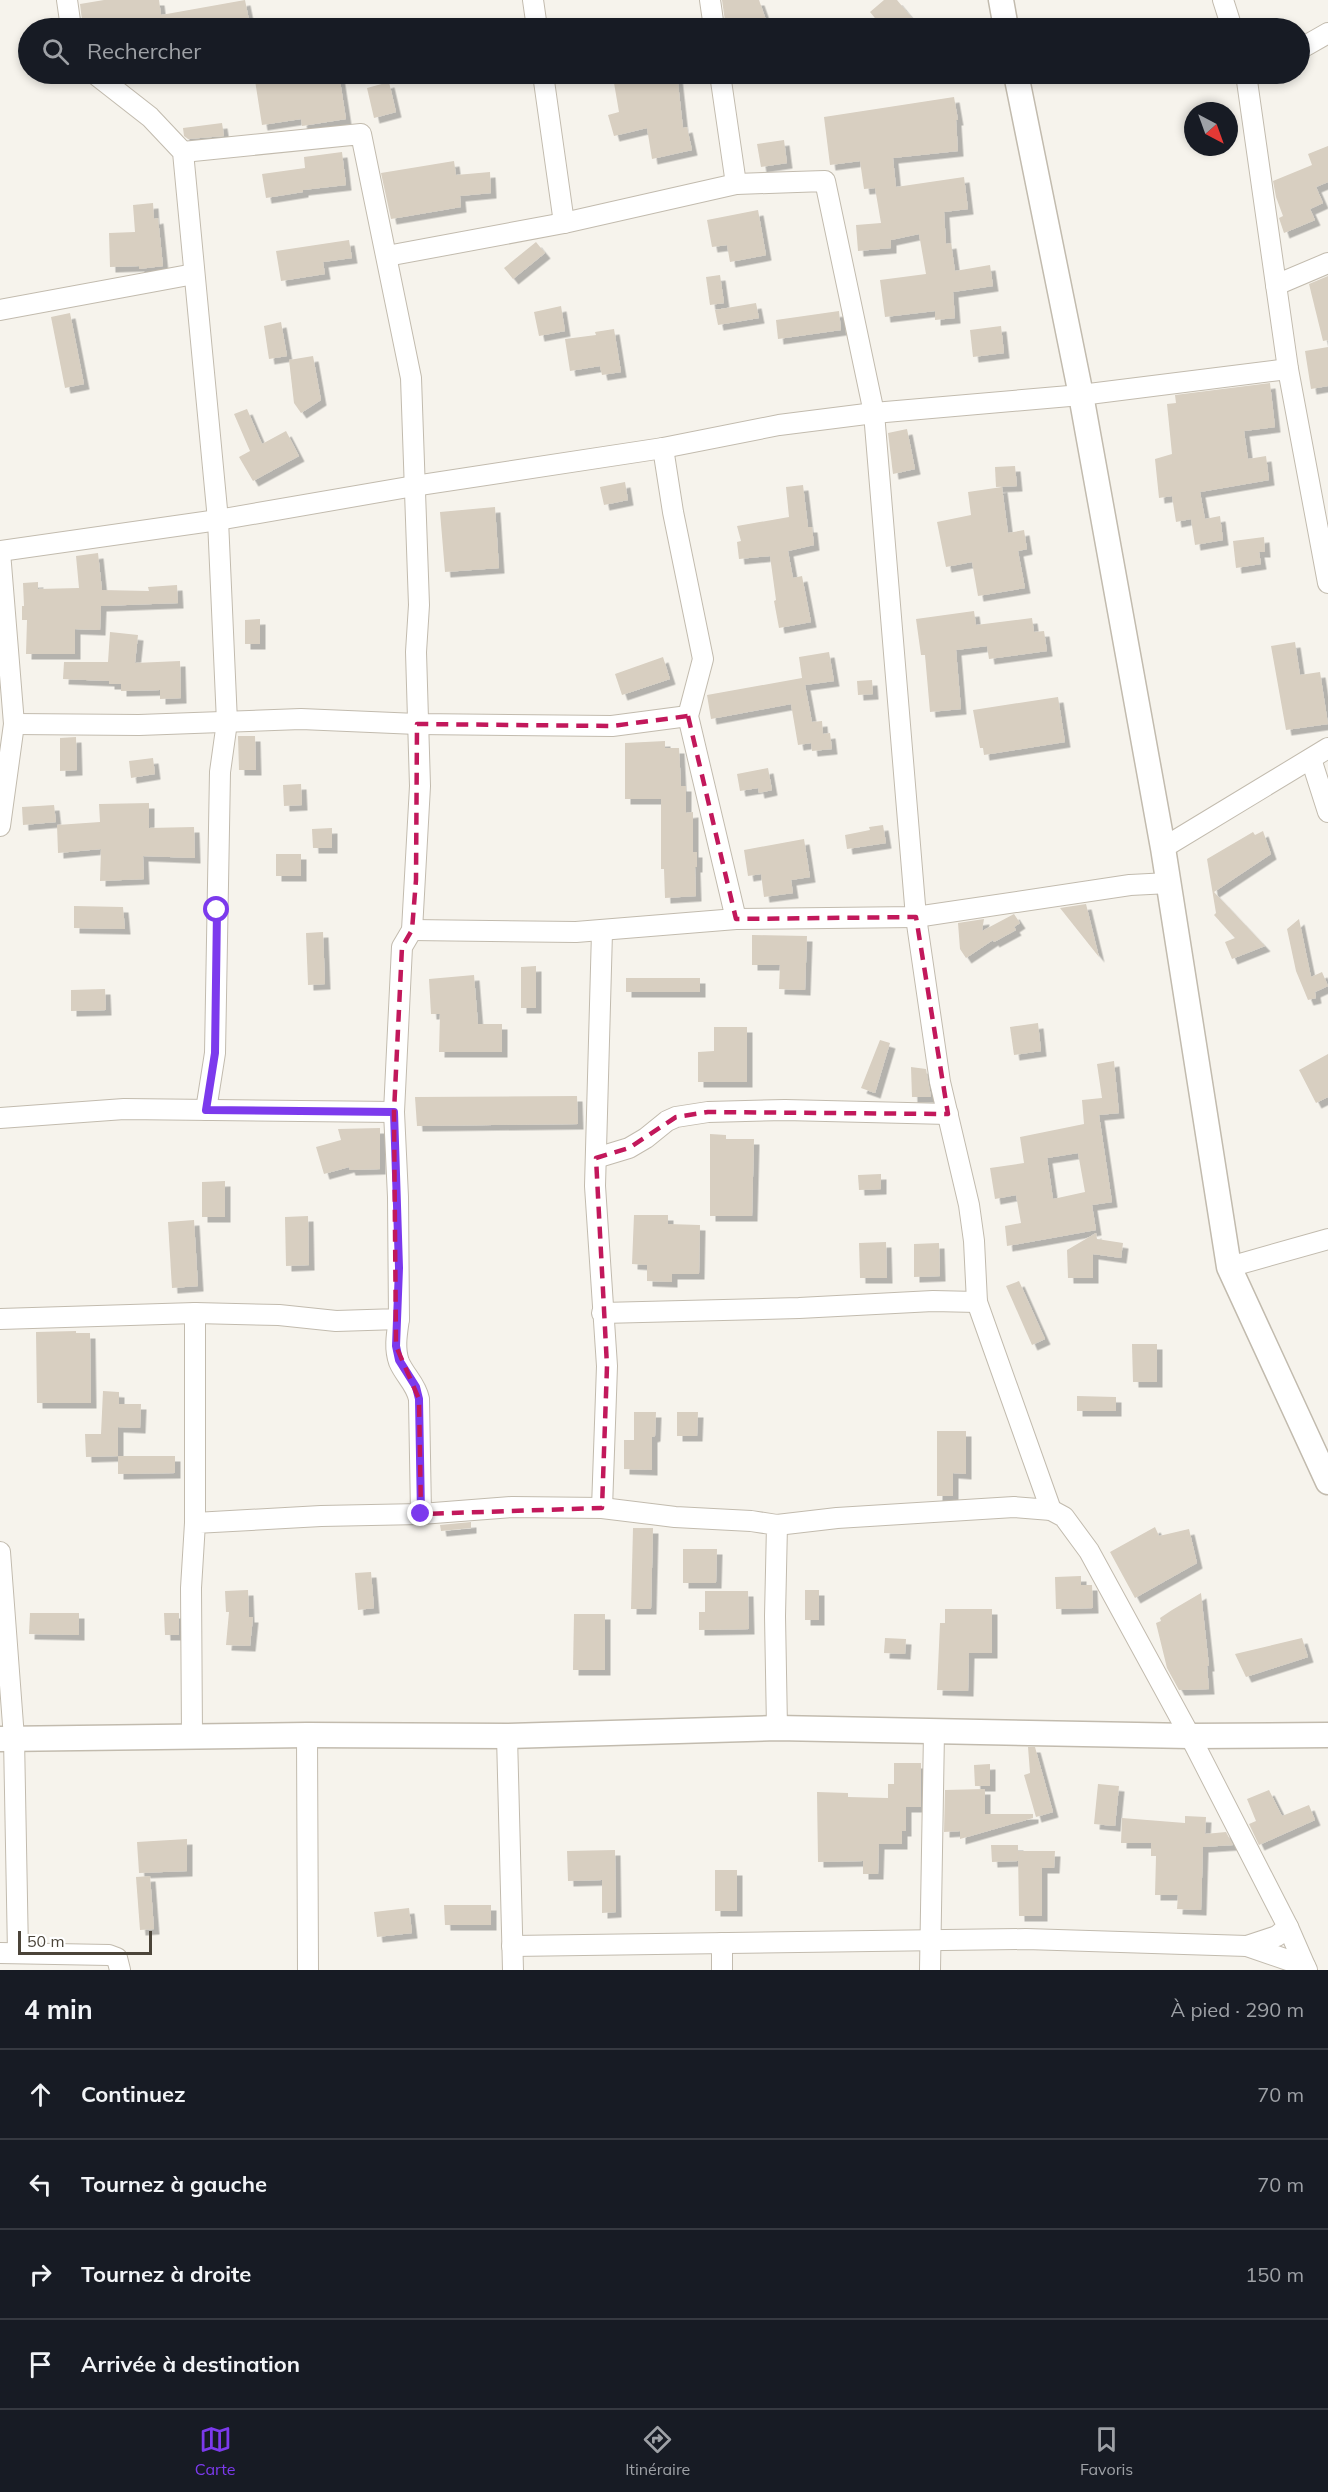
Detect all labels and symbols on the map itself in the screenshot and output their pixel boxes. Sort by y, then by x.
north arrow [1184,102,1238,156]
route start [203,896,229,922]
route end [407,1500,433,1526]
scale bar [18,1928,152,1956]

